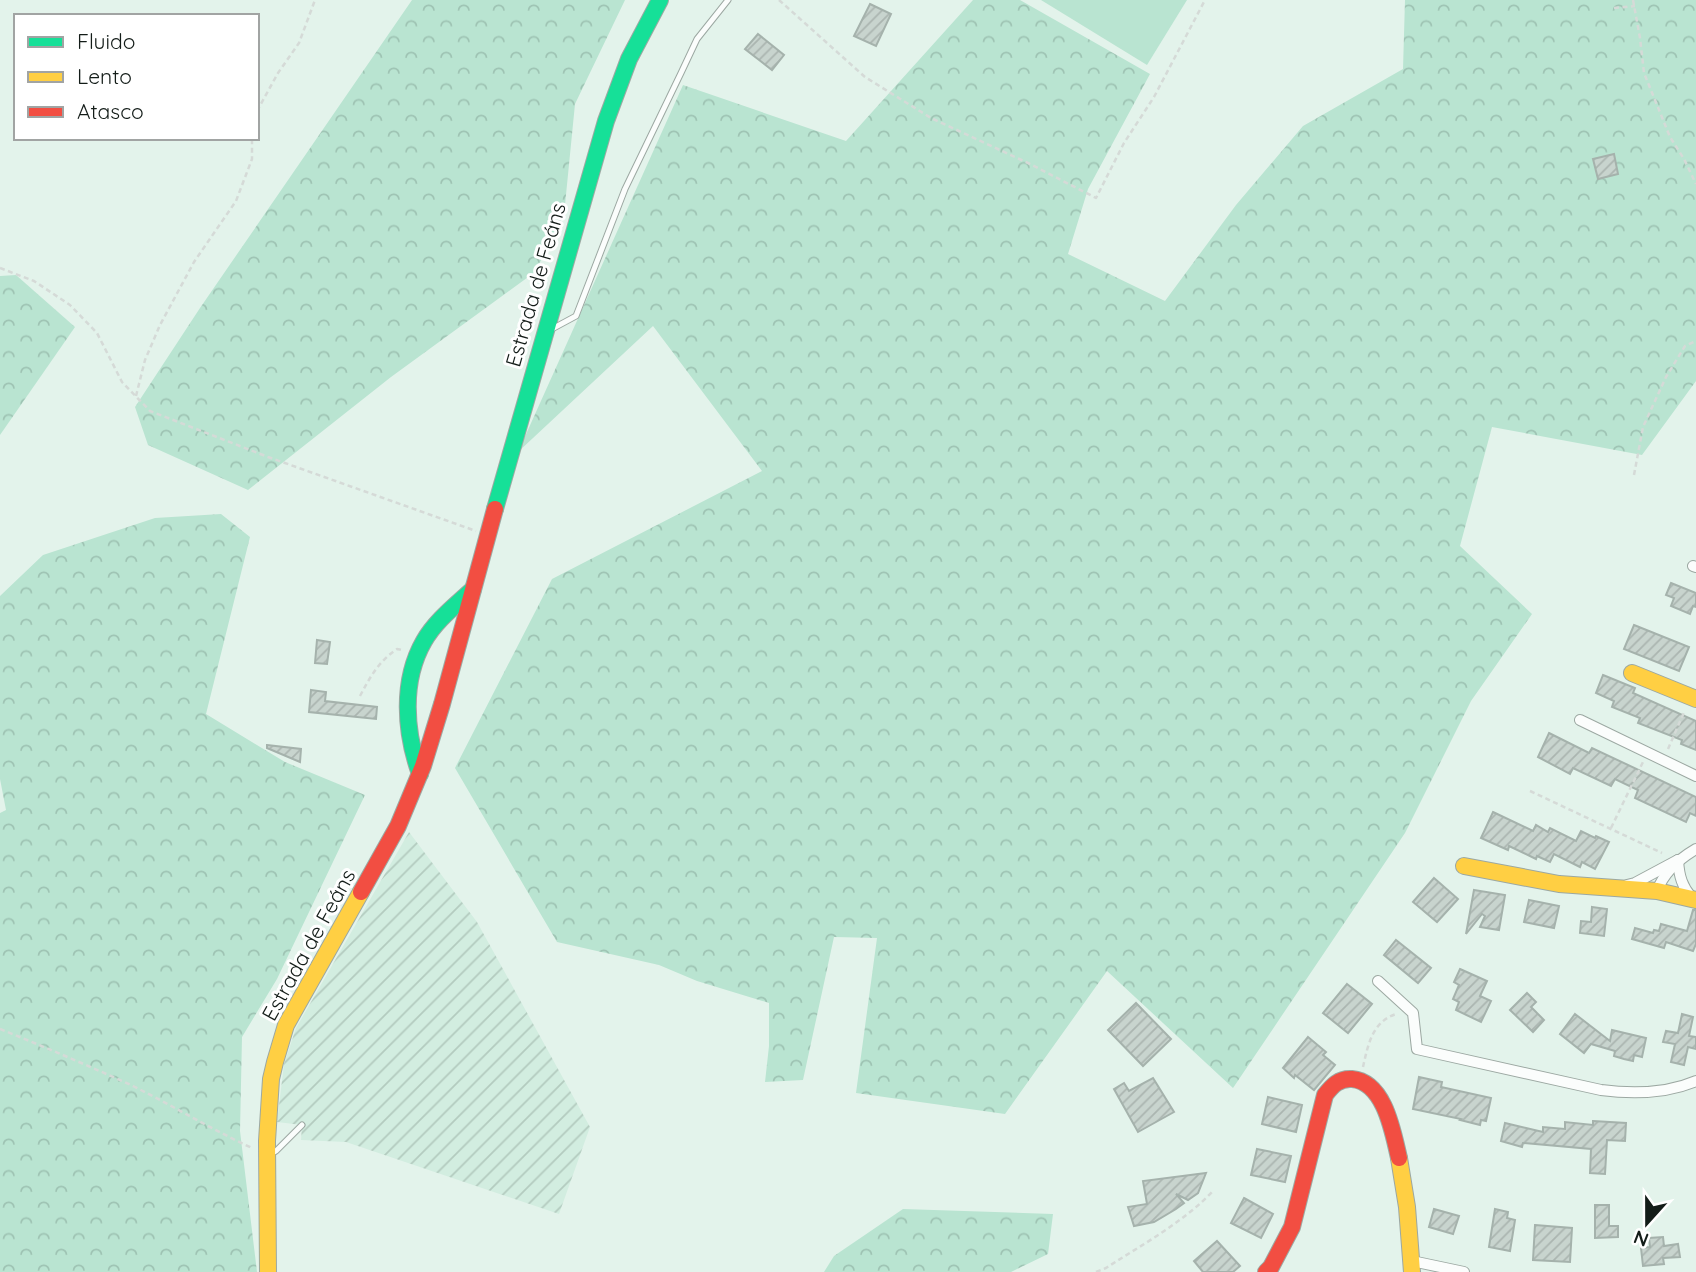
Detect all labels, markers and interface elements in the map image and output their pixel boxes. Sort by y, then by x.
legend [14,14,259,140]
text: Fluido [77,28,135,54]
text: Lento [77,63,132,89]
text: Atasco [77,98,144,124]
street label: Estrada de Feáns [499,200,571,370]
street label: Estrada de Feáns [256,864,361,1025]
north arrow [1612,1188,1682,1258]
text: N [1630,1225,1652,1253]

